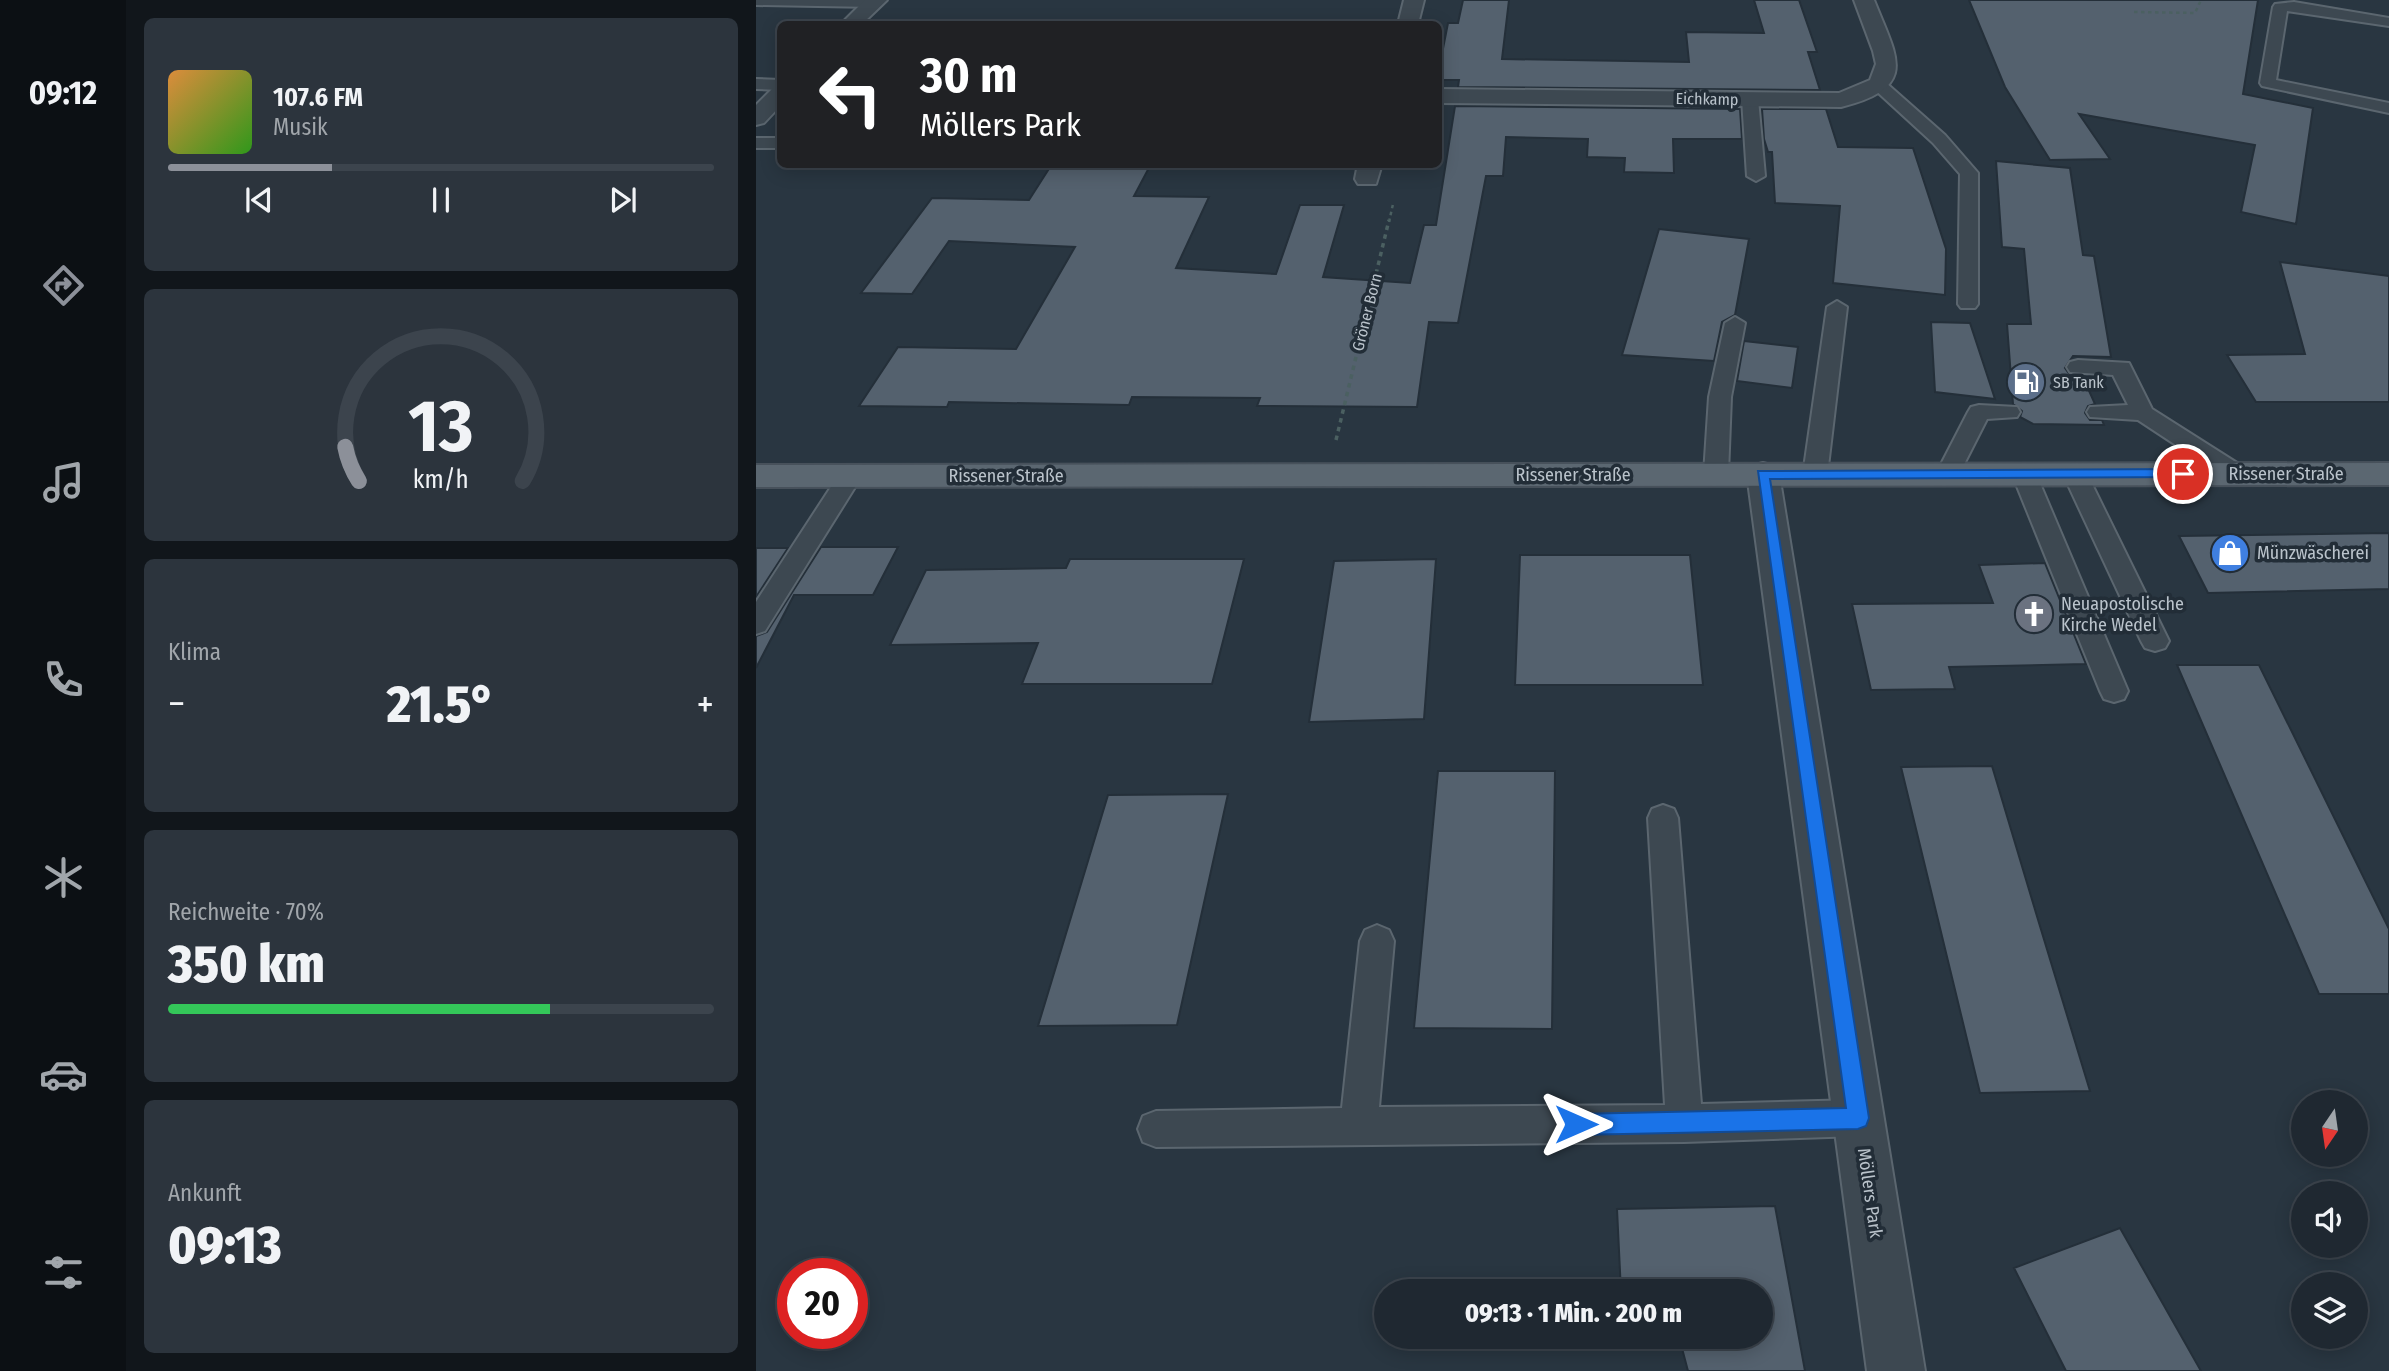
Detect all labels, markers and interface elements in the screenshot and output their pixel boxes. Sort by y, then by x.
text: 30 m [920,46,1018,105]
icon: left [805,49,896,140]
text: 09:12 [29,74,97,112]
text: 107.6 FM [273,82,363,113]
street label: Eichkamp [1675,89,1739,109]
text: Möllers Park [920,106,1081,144]
text: Musik [273,113,328,141]
icon: previous [240,181,278,219]
icon: pause [422,181,460,219]
icon: next [604,181,642,219]
icon: directions [39,261,88,310]
street label: Gröner Born [1348,271,1386,353]
fuel station icon: SB Tank [2005,361,2047,403]
place label: SB Tank [2053,373,2104,392]
text: 13 [408,383,474,470]
pin [2153,444,2213,504]
icon: arrive [2164,455,2202,493]
icon: music [39,458,88,507]
street label: Rissener Straße [2228,463,2344,485]
street label: Rissener Straße [1515,464,1631,486]
text: km/h [413,465,469,495]
street label: Rissener Straße [948,465,1064,487]
shop icon: Münzwäscherei [2209,532,2251,574]
place label: Münzwäscherei [2257,542,2369,564]
church icon: Neuapostolische Kirche Wedel [2013,593,2055,635]
place label: Neuapostolische Kirche Wedel [2061,593,2184,636]
text: Klima [168,638,221,666]
icon: phone [39,655,88,704]
text: 21.5° [387,673,495,736]
text: − [168,681,185,727]
text: + [697,681,714,727]
icon: climate [39,853,88,902]
text: Reichweite · 70% [168,898,324,926]
text: 350 km [168,933,325,996]
icon: car [39,1050,88,1099]
position arrow [1539,1087,1613,1161]
north arrow [2291,1090,2368,1167]
map controls [2291,1090,2368,1349]
street label: Möllers Park [1853,1147,1887,1240]
text: Ankunft [168,1179,242,1207]
button: sound [2291,1181,2368,1258]
text: 09:13 [168,1214,282,1277]
icon: filters [39,1248,88,1297]
speed limit sign: 20 [777,1258,868,1349]
button: layers [2291,1272,2368,1349]
text: 09:13 · 1 Min. · 200 m [1465,1298,1682,1329]

